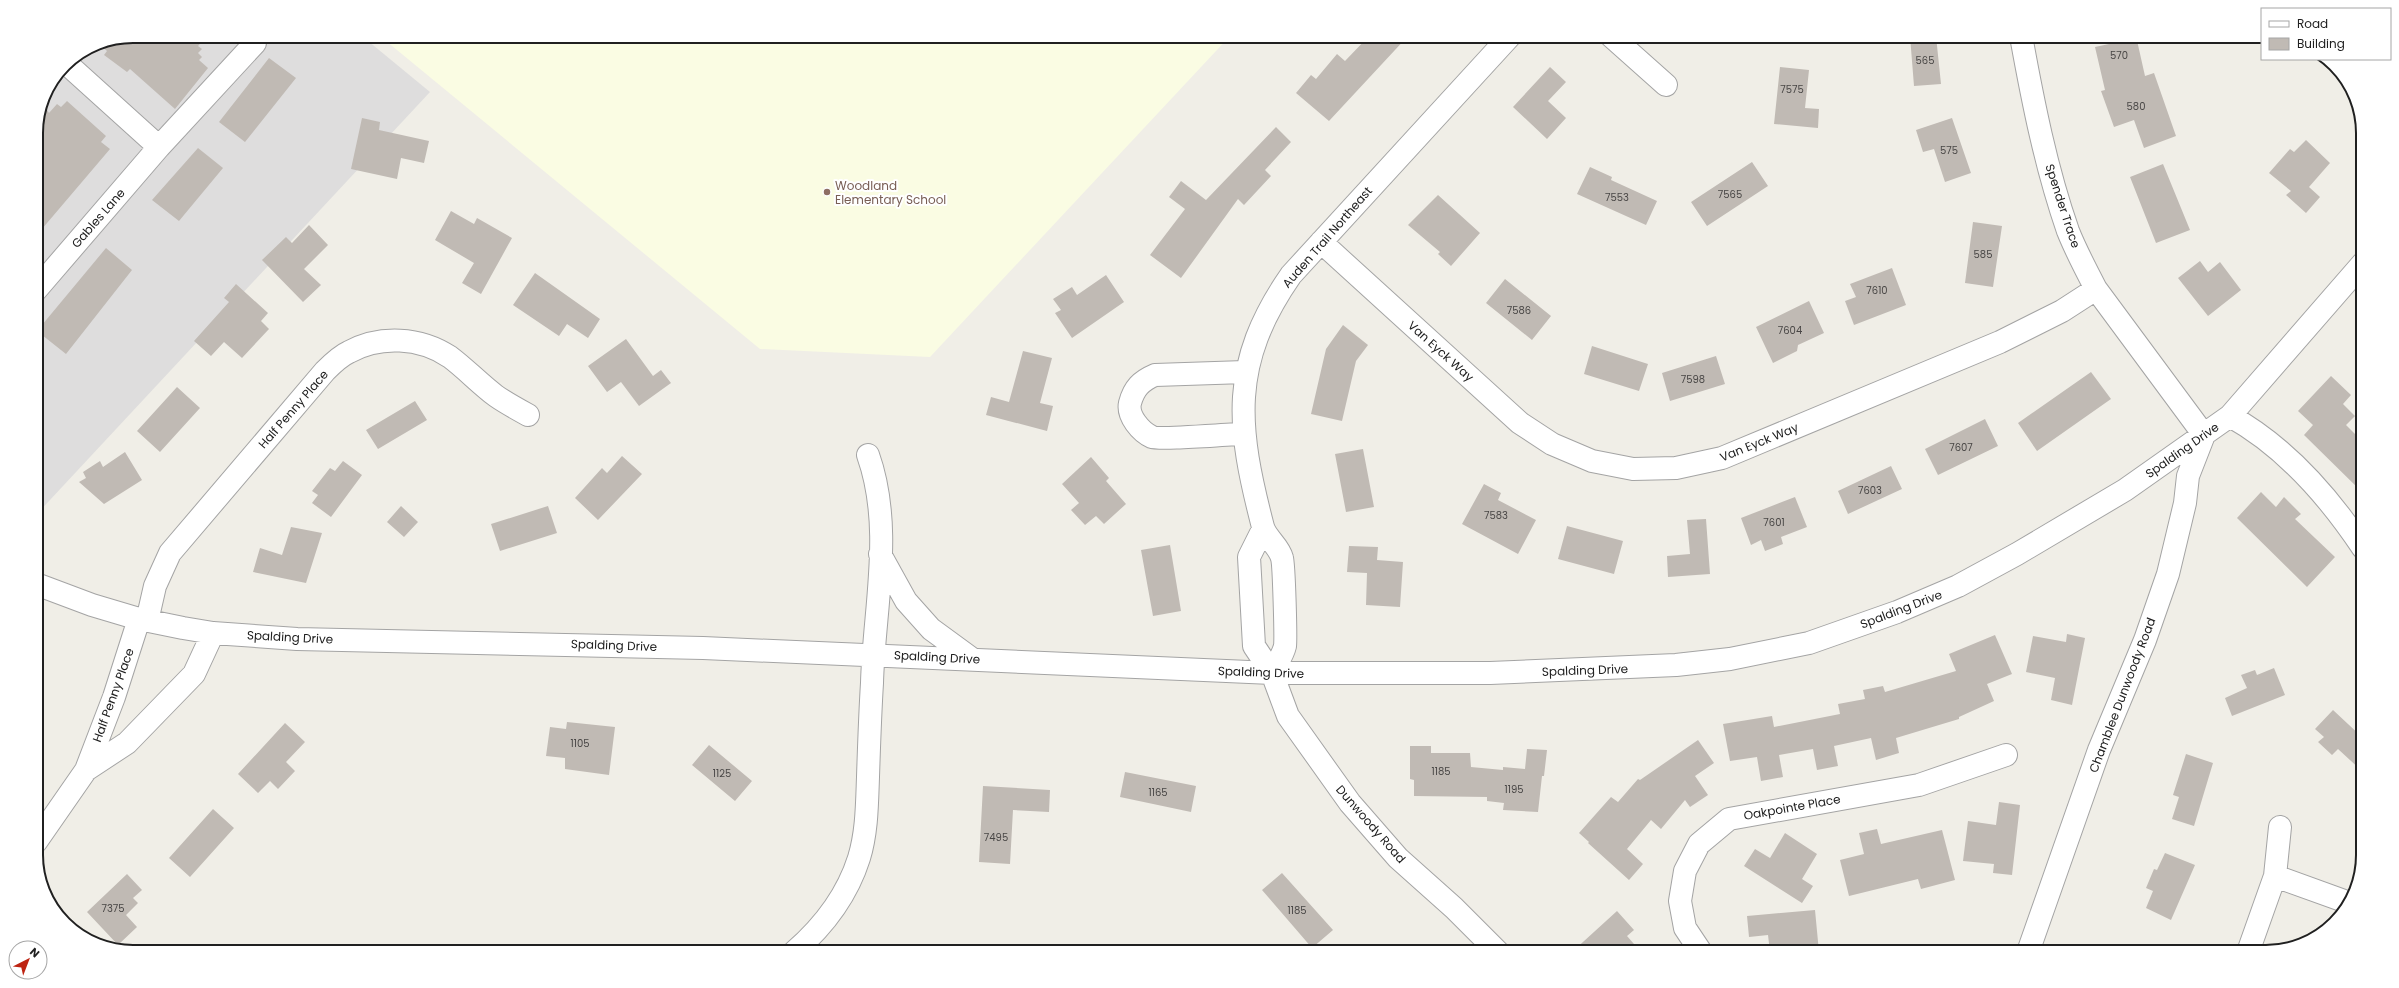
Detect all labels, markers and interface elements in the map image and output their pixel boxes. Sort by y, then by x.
legend [2261,8,2391,60]
text: Road [2297,15,2328,32]
text: Building [2297,35,2345,52]
house number: 570 [2110,48,2128,63]
house number: 565 [1916,53,1934,68]
house number: 7575 [1780,82,1804,97]
house number: 580 [2127,99,2145,114]
house number: 575 [1940,143,1958,158]
street label: Spender Trace [2041,162,2085,250]
place label: Woodland Elementary School [835,177,946,208]
street label: Auden Trail Northeast [1278,183,1376,291]
street label: Gables Lane [67,185,129,251]
marker: Woodland Elementary School [822,187,832,197]
house number: 7565 [1718,187,1742,202]
house number: 7553 [1605,190,1629,205]
house number: 585 [1974,247,1992,262]
house number: 7610 [1866,283,1888,298]
house number: 7586 [1507,303,1531,318]
street label: Van Eyck Way [1404,317,1478,385]
house number: 7604 [1778,323,1802,338]
street label: Half Penny Place [254,366,332,452]
house number: 7598 [1681,372,1705,387]
street label: Van Eyck Way [1717,418,1801,465]
street label: Spalding Drive [2142,418,2222,482]
house number: 7607 [1949,440,1973,455]
house number: 7603 [1858,483,1882,498]
house number: 7583 [1484,508,1508,523]
house number: 7601 [1763,515,1785,530]
street label: Spalding Drive [1858,586,1944,632]
street label: Chamblee Dunwoody Road [2085,615,2159,775]
street label: Spalding Drive [246,626,334,648]
street label: Spalding Drive [571,635,657,655]
street label: Half Penny Place [88,646,138,744]
street label: Spalding Drive [893,646,981,668]
street label: Spalding Drive [1542,660,1628,680]
street label: Spalding Drive [1218,662,1304,682]
house number: 1105 [571,736,589,751]
house number: 1185 [1432,764,1451,779]
house number: 1125 [713,766,731,781]
street label: Dunwoody Road [1332,781,1410,867]
house number: 1195 [1505,782,1523,797]
house number: 1165 [1148,785,1168,800]
street label: Oakpointe Place [1742,790,1842,824]
house number: 7495 [984,830,1008,845]
house number: 7375 [101,901,125,916]
house number: 1185 [1288,903,1307,918]
north arrow [8,940,48,980]
text: N [26,944,43,961]

